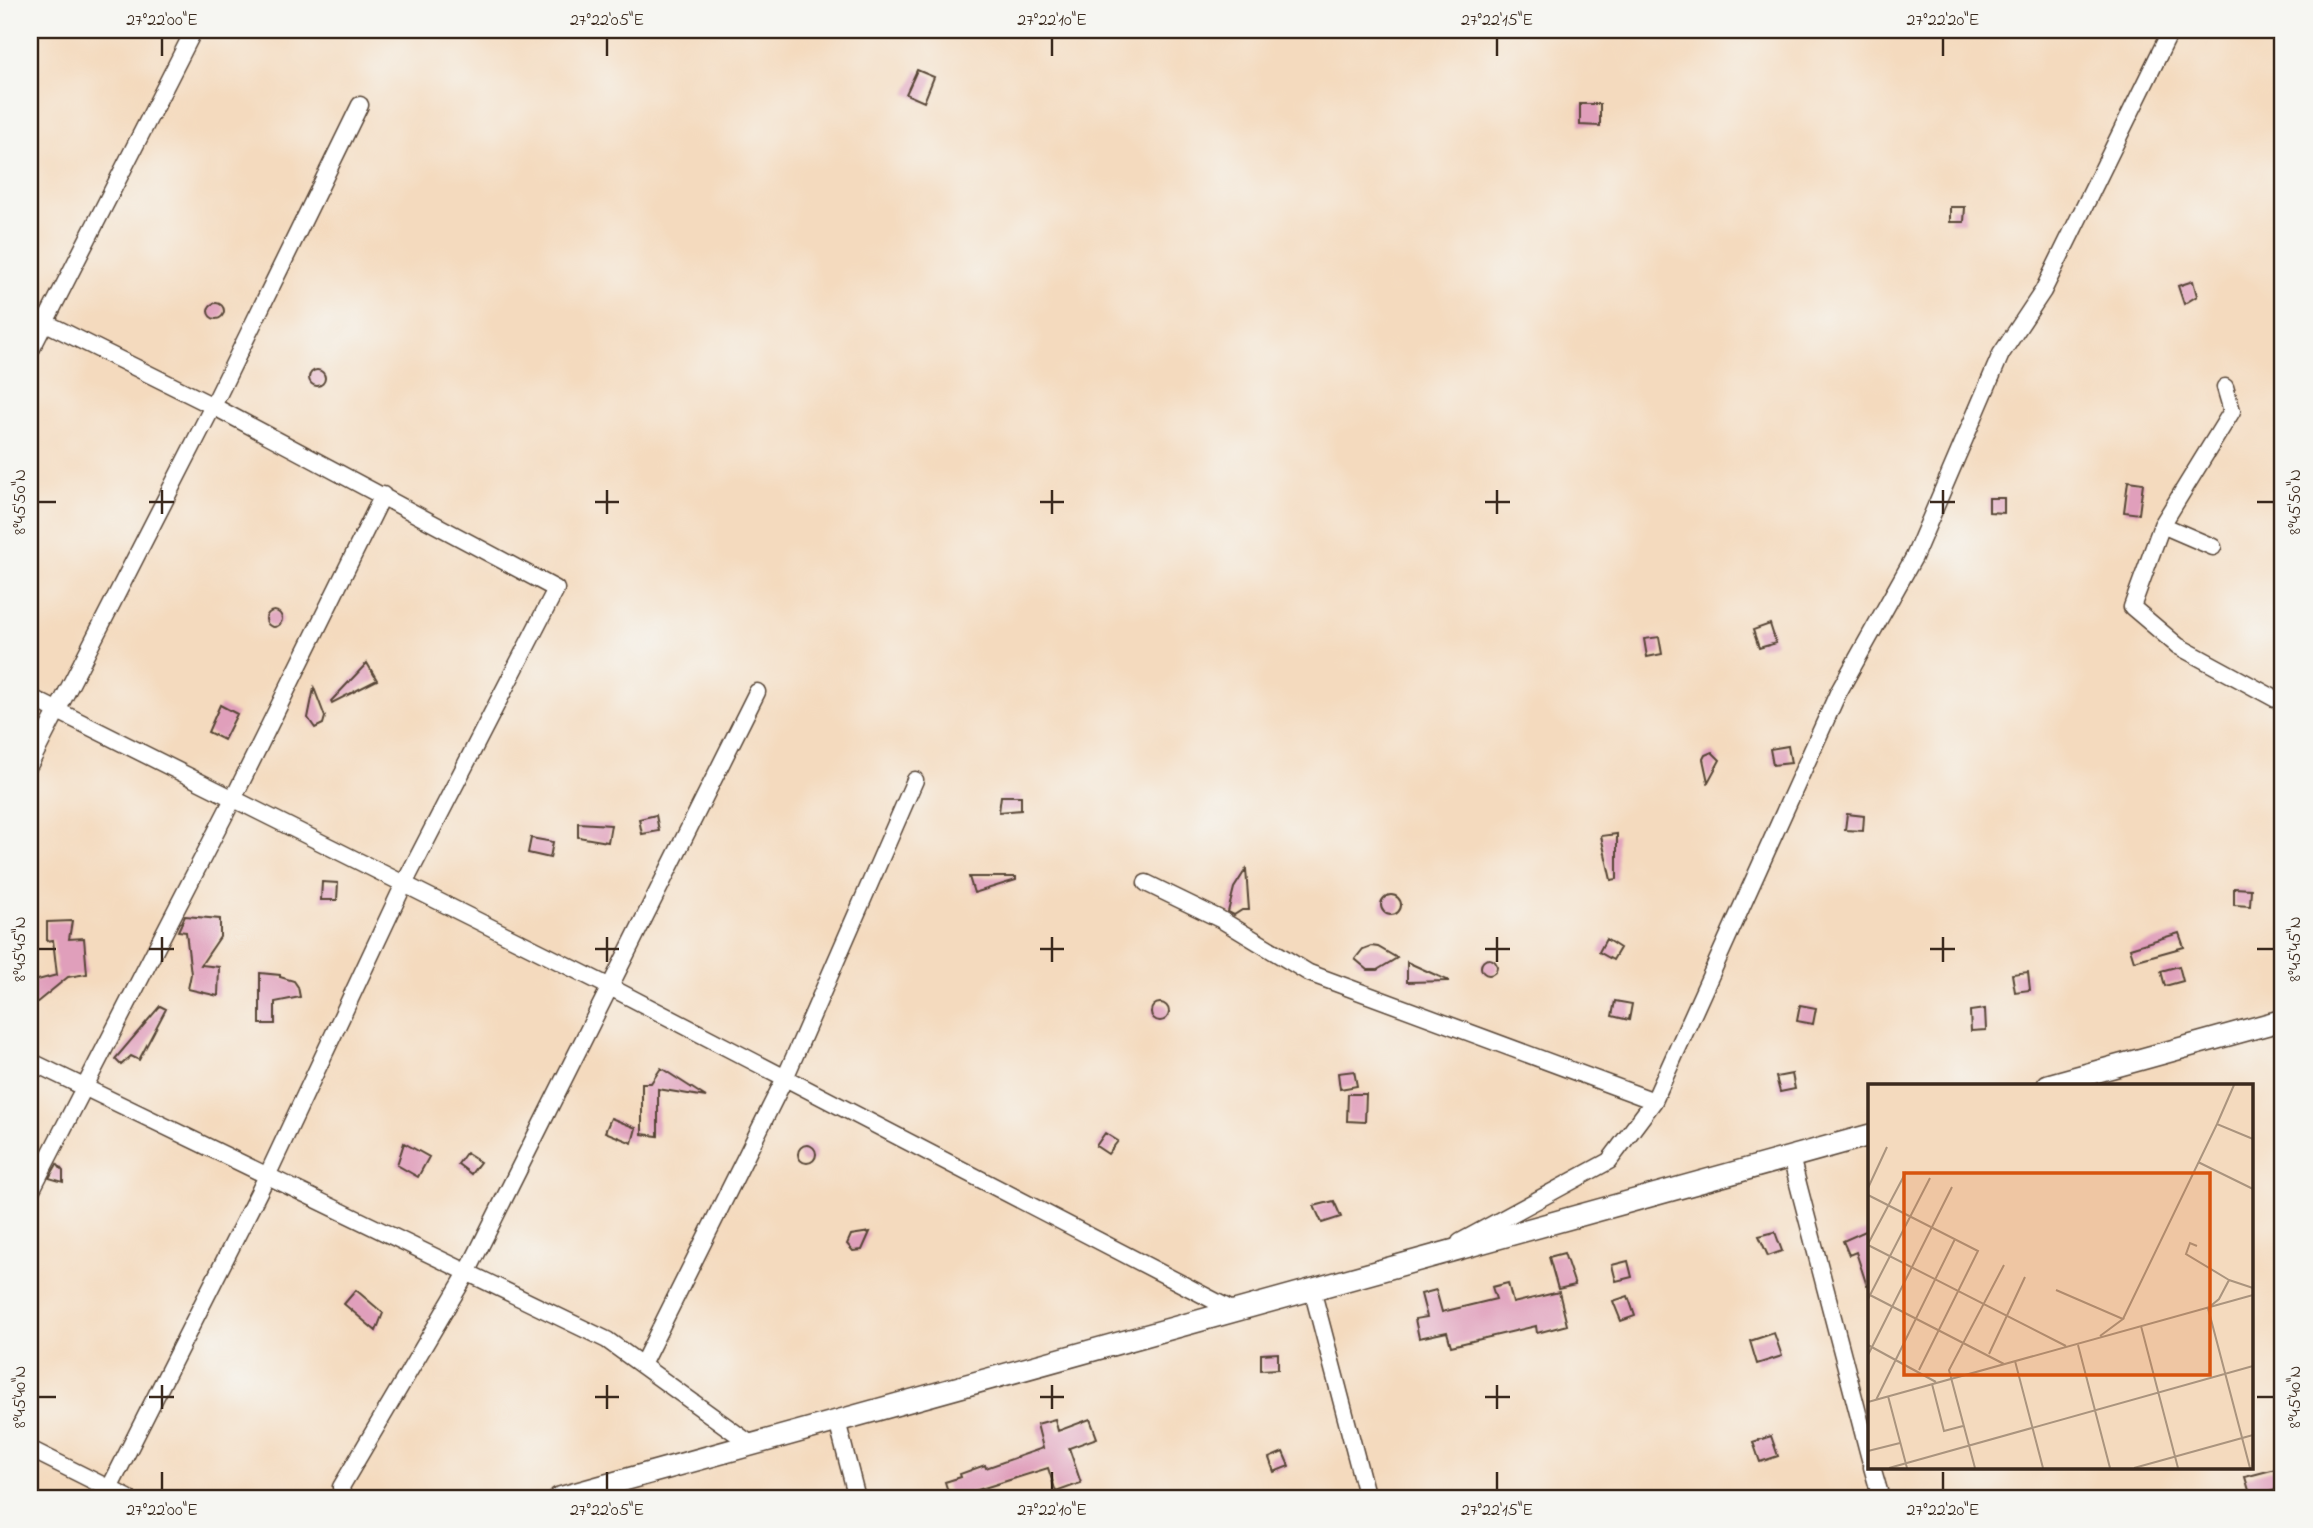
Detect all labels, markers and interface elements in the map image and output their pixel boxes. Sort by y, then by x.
text: 27°22'00"E [126,8,198,34]
text: 27°22'05"E [570,8,644,34]
text: 27°22'10"E [1017,8,1087,34]
text: 27°22'15"E [1461,8,1533,34]
text: 27°22'20"E [1907,8,1979,34]
text: 8°45'50"N [8,469,34,535]
text: 8°45'50"N [2283,469,2309,535]
text: 8°45'45"N [8,916,34,982]
text: 8°45'45"N [2283,916,2309,982]
inset map [1868,1084,2254,1468]
text: 8°45'40"N [8,1366,34,1428]
text: 8°45'40"N [2283,1366,2309,1428]
text: 27°22'00"E [126,1498,198,1524]
text: 27°22'05"E [570,1498,644,1524]
text: 27°22'10"E [1017,1498,1087,1524]
text: 27°22'15"E [1461,1498,1533,1524]
text: 27°22'20"E [1907,1498,1979,1524]

